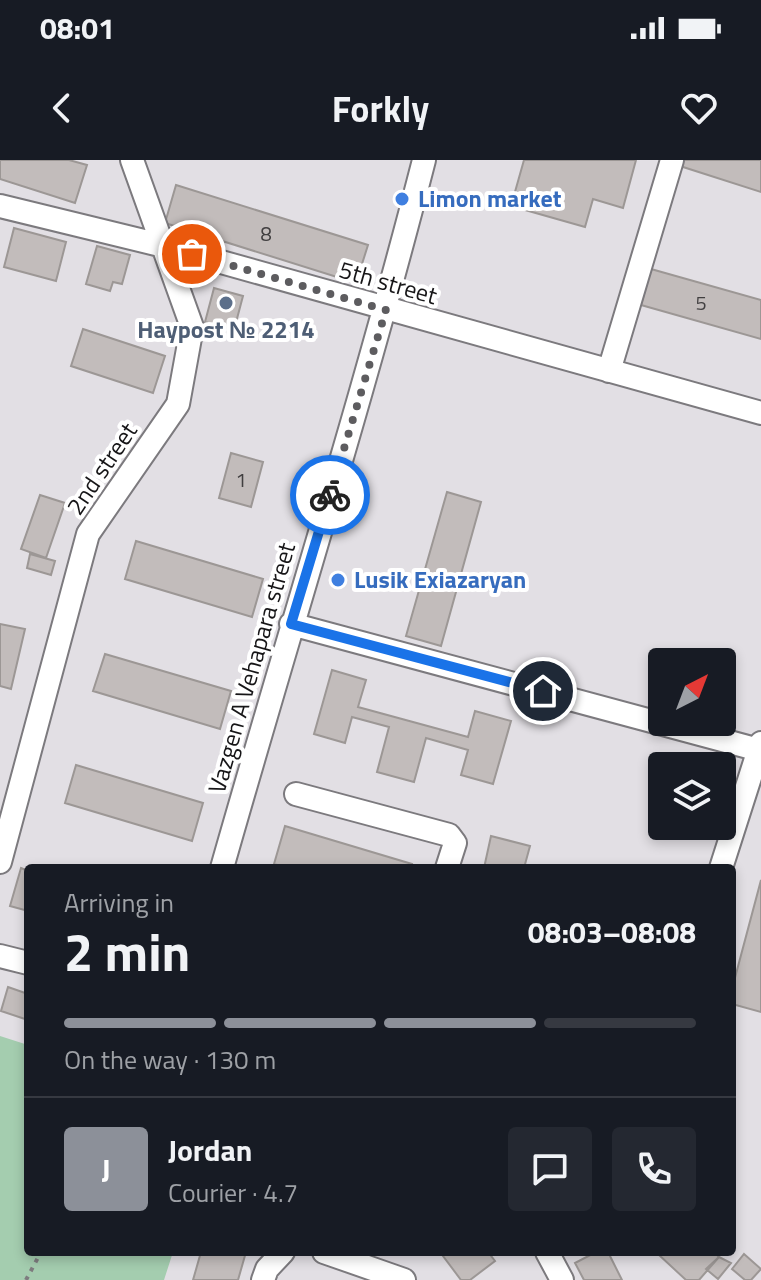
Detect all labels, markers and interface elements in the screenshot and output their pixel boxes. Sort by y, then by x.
text: 08:01 [40,5,115,51]
text: Forkly [332,81,429,136]
icon: back [40,86,84,130]
icon: heart [677,86,721,130]
place label: Limon market [418,180,562,216]
marker: Limon market [393,190,411,208]
house number: 8 [260,218,272,249]
pin [158,220,226,288]
icon: bag [170,232,214,276]
street label: 5th street [335,251,442,313]
house number: 5 [695,287,707,318]
marker: Haypost № 2214 [217,294,235,312]
place label: Haypost № 2214 [137,311,315,347]
street label: 2nd street [57,415,146,522]
courier [290,455,370,535]
house number: 1 [235,464,247,495]
icon: bike [308,473,352,517]
street label: Vazgen A Vehapara street [198,538,304,797]
place label: Lusik Exiazaryan [354,561,526,597]
marker: Lusik Exiazaryan [329,571,347,589]
north arrow [648,648,736,736]
map controls [648,648,736,840]
pin [509,657,577,725]
icon: home [521,669,565,713]
button: layers [648,752,736,840]
text: Arriving in [64,883,174,922]
text: 08:03–08:08 [528,909,696,955]
text: 2 min [64,912,190,991]
text: On the way · 130 m [64,1040,276,1079]
text: Jordan [168,1127,252,1173]
button: chat [508,1127,592,1211]
button: phone [612,1127,696,1211]
text: J [101,1146,111,1192]
text: Courier · 4.7 [168,1173,298,1212]

